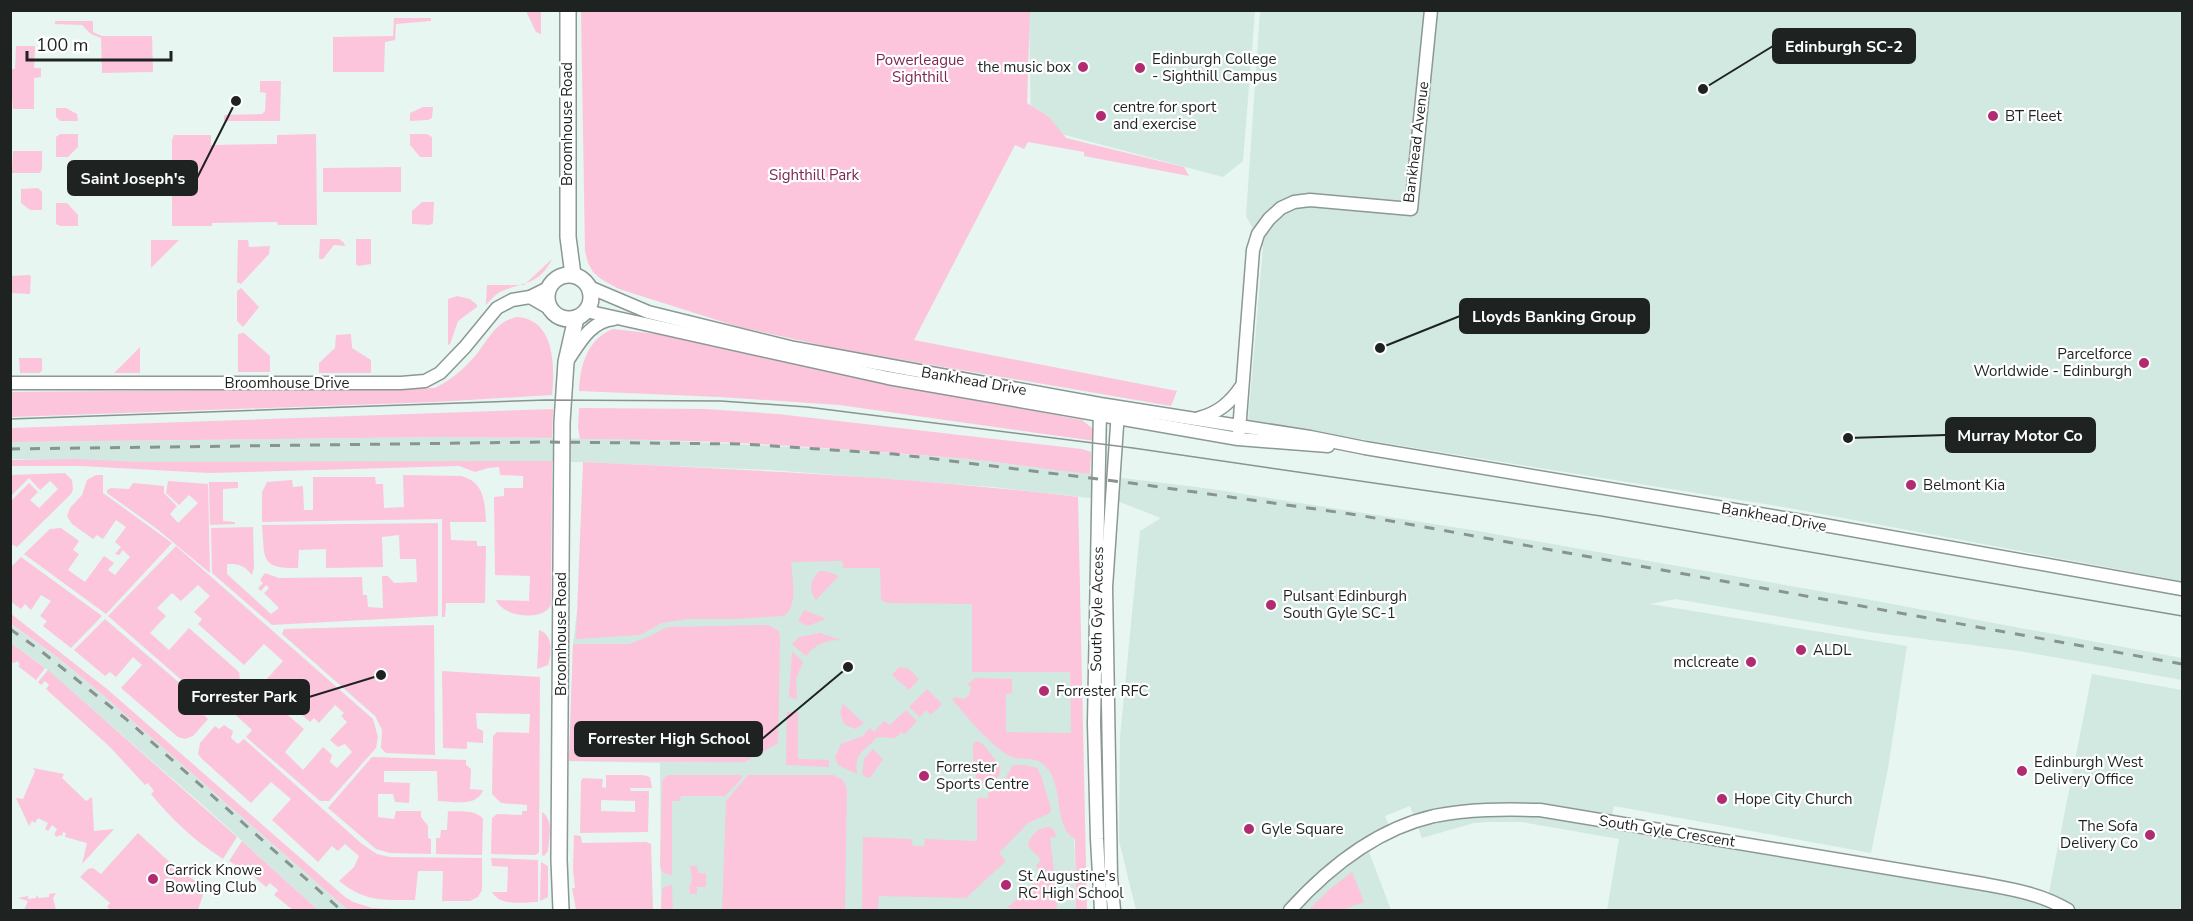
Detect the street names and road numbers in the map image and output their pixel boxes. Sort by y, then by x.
street label: Broomhouse Road [557,62,577,186]
street label: Bankhead Avenue [1399,80,1433,204]
street label: Bankhead Drive [920,362,1028,400]
street label: Broomhouse Drive [225,373,349,393]
street label: Bankhead Drive [1720,498,1828,536]
street label: South Gyle Access [1086,546,1108,672]
street label: Broomhouse Road [551,572,571,696]
street label: South Gyle Crescent [1598,810,1737,852]

